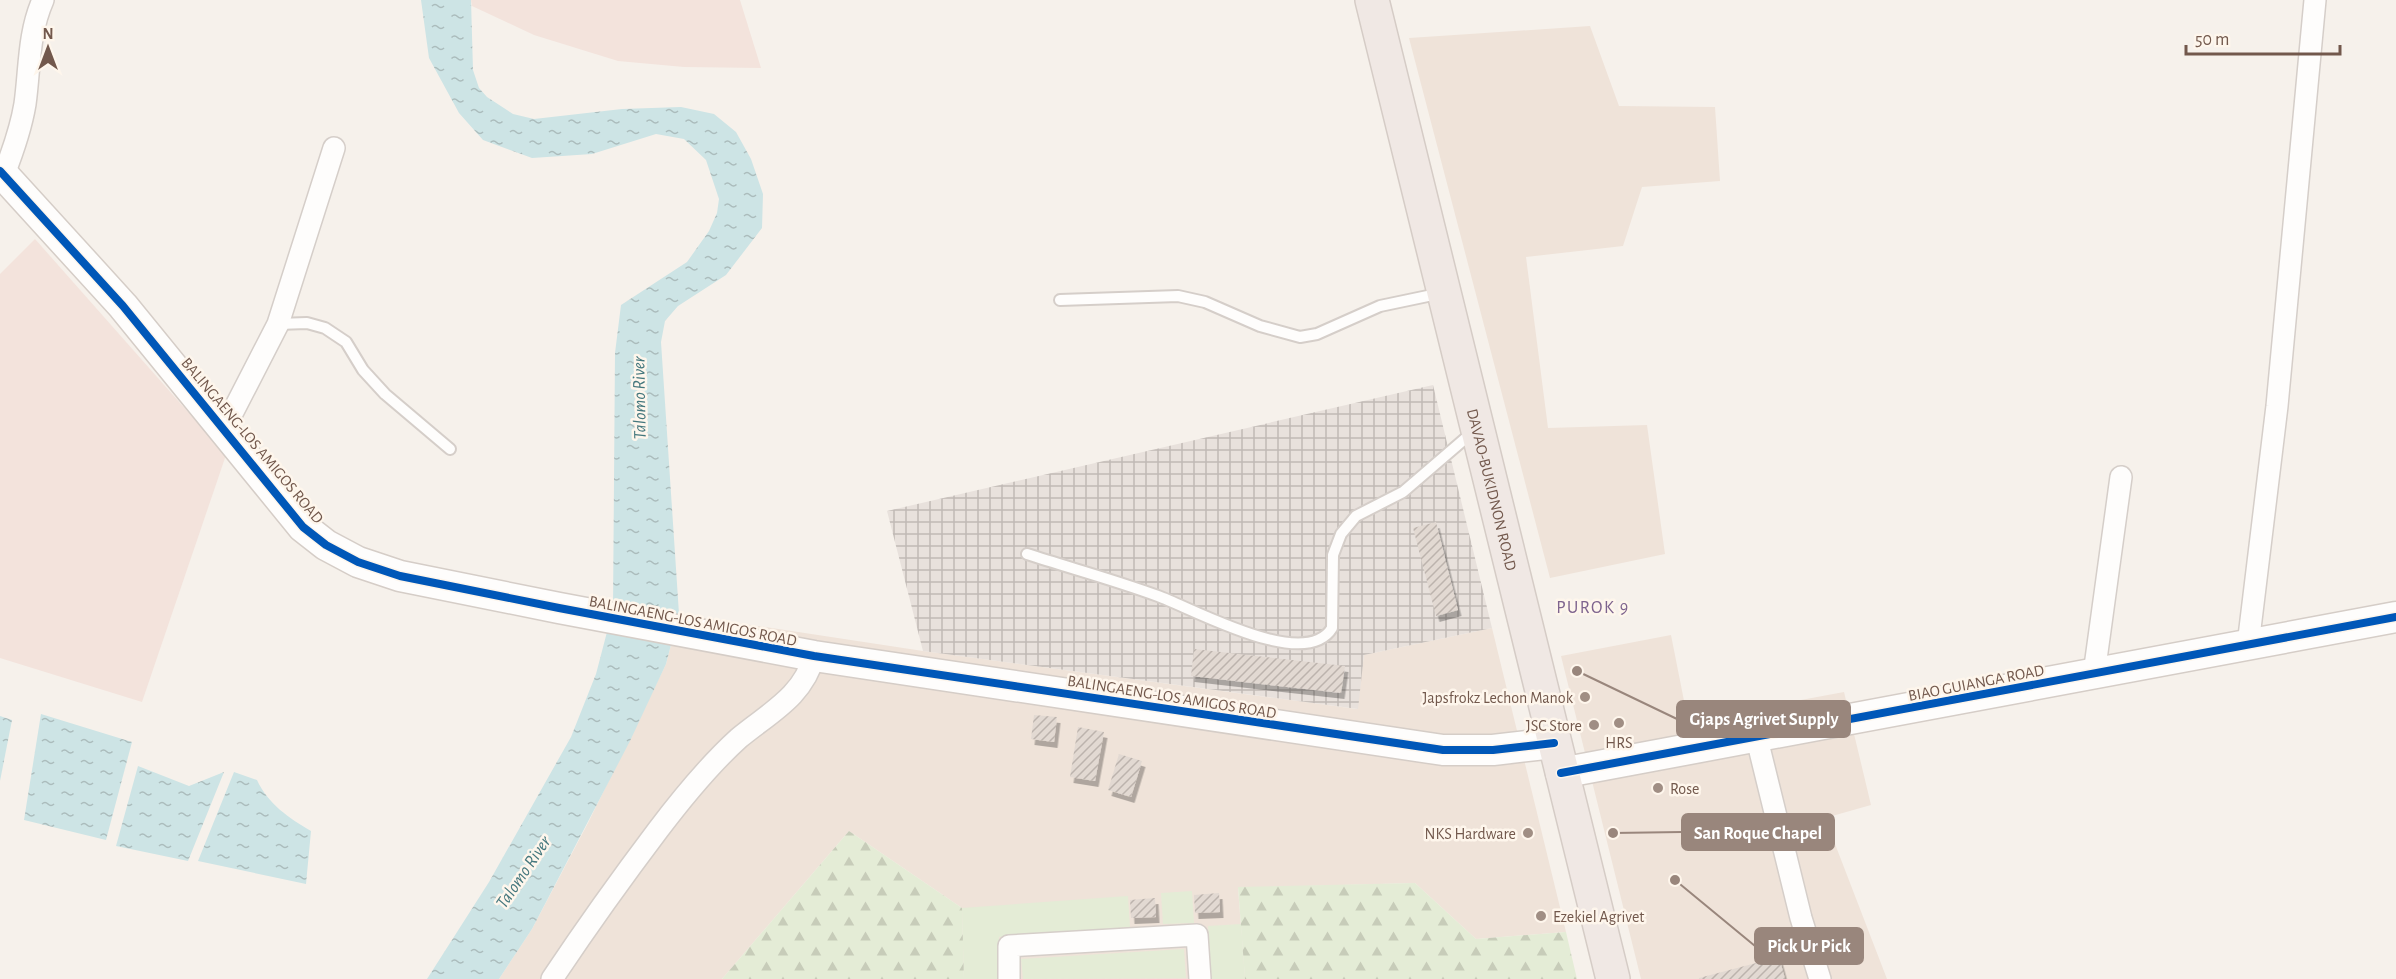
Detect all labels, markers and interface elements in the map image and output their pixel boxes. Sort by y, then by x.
north arrow [18,18,78,78]
scale bar [2186,18,2340,56]
text: N [42,26,54,42]
text: 50 m [2195,31,2229,49]
street label: BALINGAENG-LOS AMIGOS ROAD [178,355,326,527]
water label: Talomo River [630,355,650,440]
street label: DAVAO-BUKIDNON ROAD [1464,407,1519,572]
street label: BALINGAENG-LOS AMIGOS ROAD [588,593,798,649]
district label: PUROK 9 [1556,599,1630,617]
street label: BIAO GUIANGA ROAD [1907,662,2046,704]
street label: BALINGAENG-LOS AMIGOS ROAD [1066,673,1277,721]
place label: Japsfrokz Lechon Manok [1423,690,1574,706]
marker: Japsfrokz Lechon Manok [1578,690,1592,704]
callout: Gjaps Agrivet Supply [1677,701,1850,737]
text: Gjaps Agrivet Supply [1689,711,1840,729]
marker: HRS [1612,716,1626,730]
place label: JSC Store [1526,718,1582,734]
marker: JSC Store [1587,718,1601,732]
place label: HRS [1605,735,1633,751]
marker: Rose [1651,781,1665,795]
place label: Rose [1670,781,1699,797]
callout: San Roque Chapel [1682,814,1834,850]
text: San Roque Chapel [1694,825,1822,843]
place label: NKS Hardware [1425,826,1516,842]
marker: NKS Hardware [1521,826,1535,840]
water label: Talomo River [493,832,555,912]
marker: Ezekiel Agrivet [1534,909,1548,923]
place label: Ezekiel Agrivet [1553,909,1644,925]
callout: Pick Ur Pick [1755,928,1863,964]
text: Pick Ur Pick [1767,938,1851,956]

